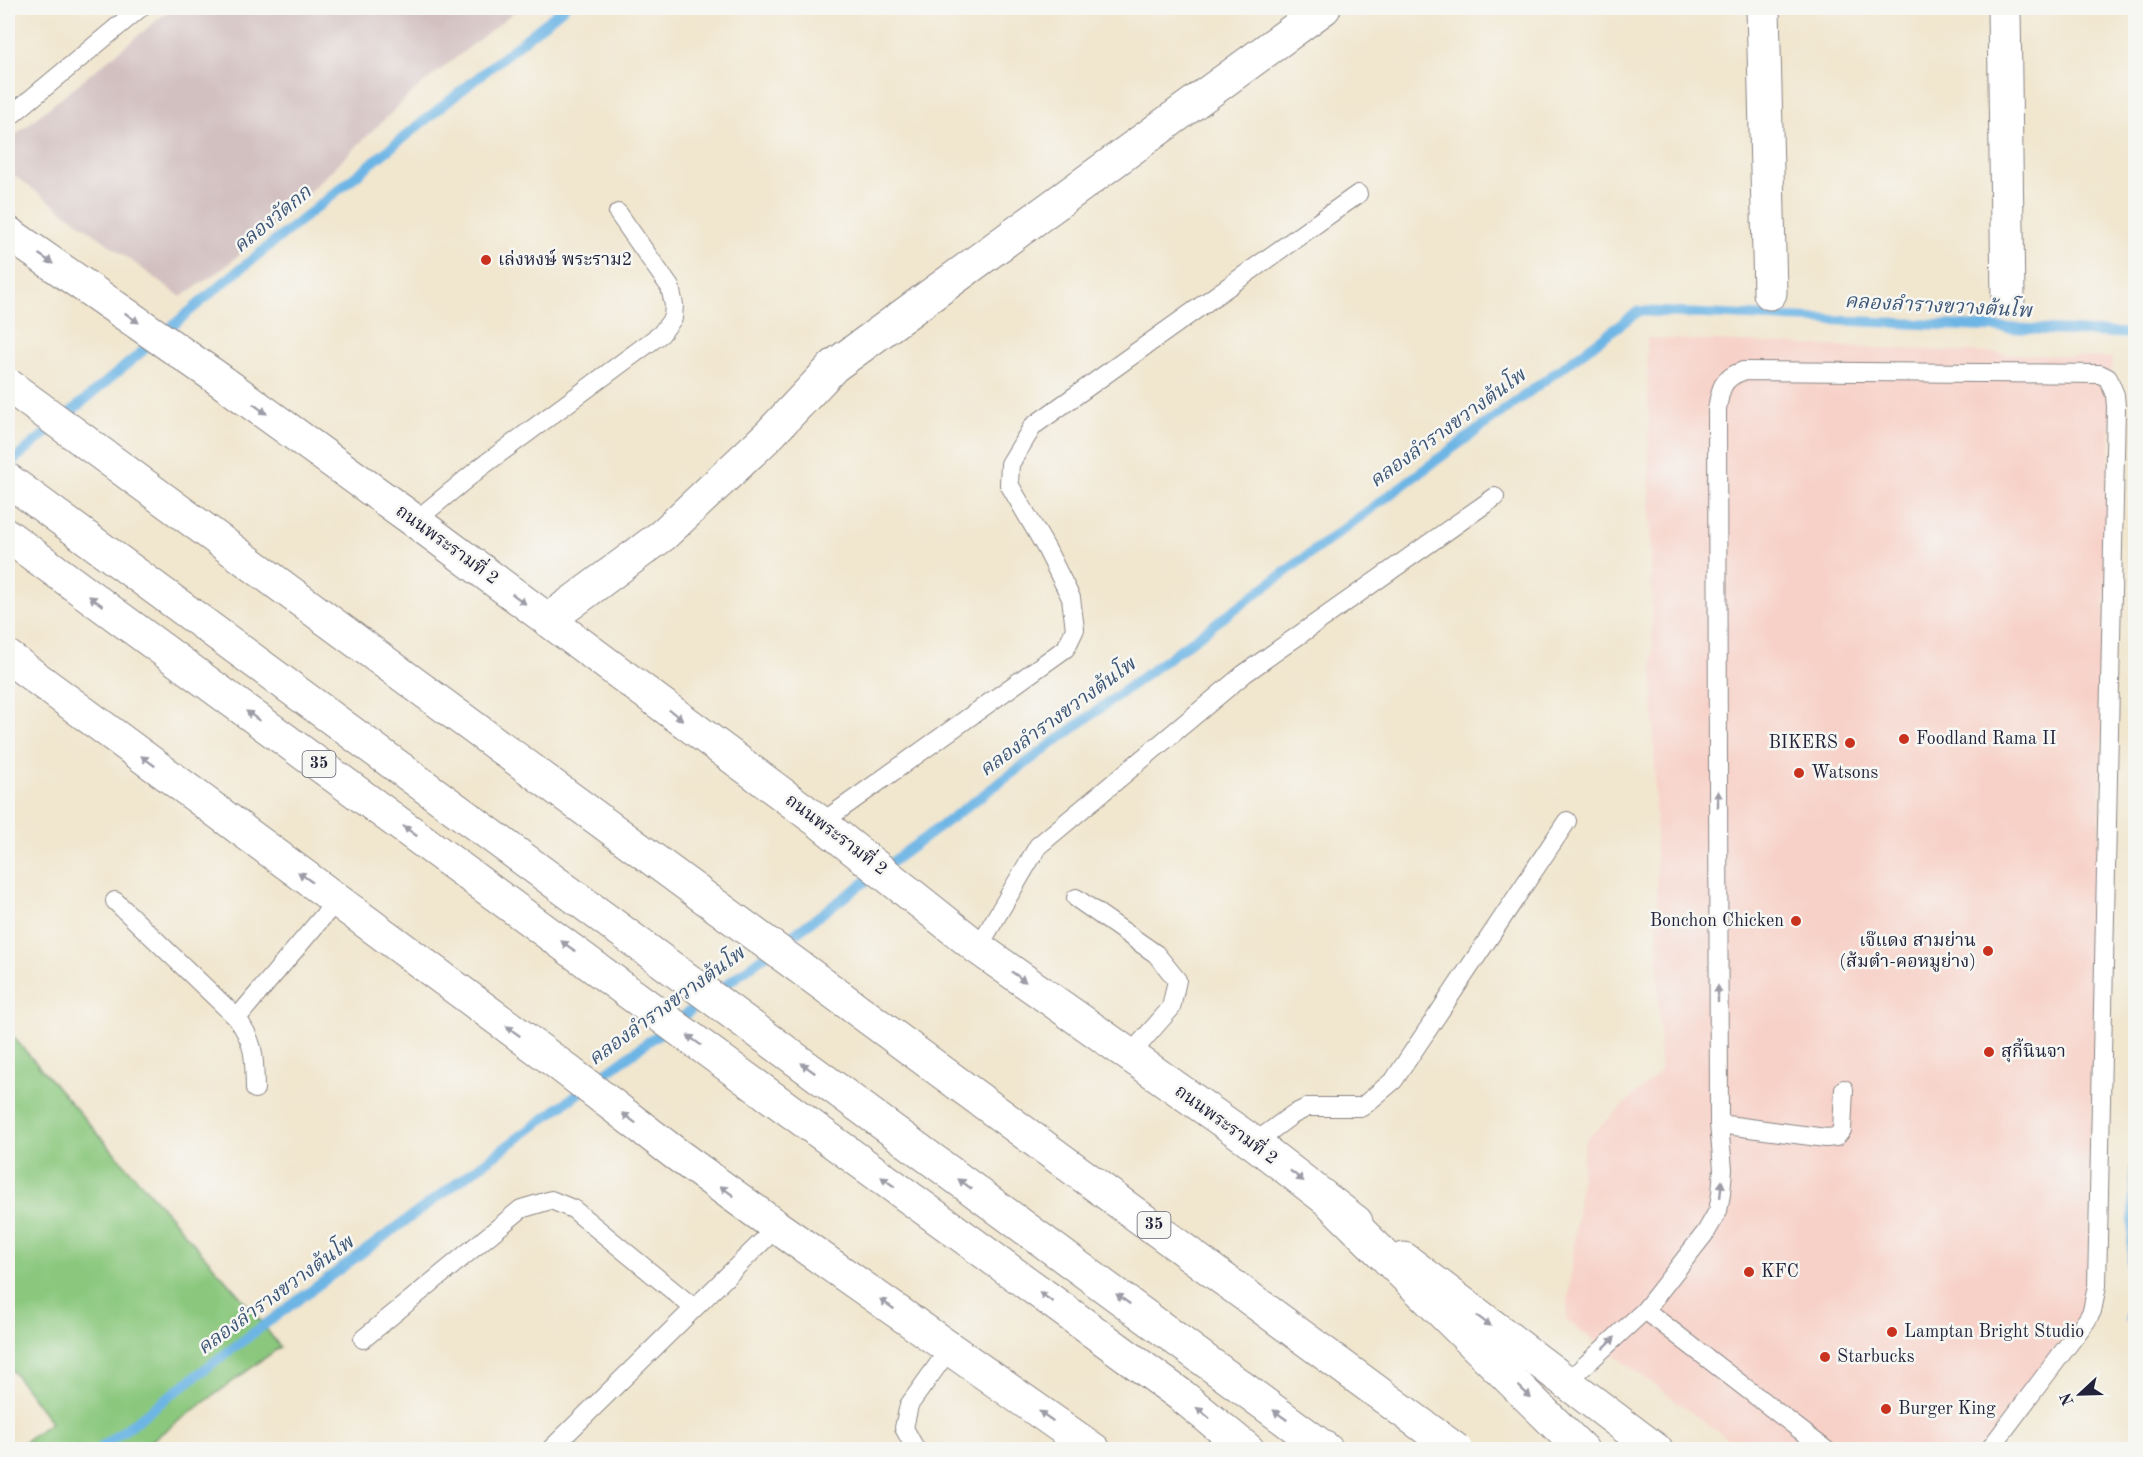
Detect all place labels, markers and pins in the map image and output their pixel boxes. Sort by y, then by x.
place label: เล่งหงษ์ พระราม2 [498,248,632,269]
marker: เล่งหงษ์ พระราม2 [479,253,493,267]
place label: Foodland Rama II [1916,730,2056,748]
marker: Foodland Rama II [1897,732,1911,746]
place label: BIKERS [1768,734,1838,752]
marker: BIKERS [1843,736,1857,750]
place label: Watsons [1811,764,1878,782]
marker: Watsons [1792,766,1806,780]
place label: Bonchon Chicken [1650,912,1784,930]
marker: Bonchon Chicken [1789,914,1803,928]
place label: เจ๊แดง สามย่าน (ส้มตำ-คอหมูย่าง) [1839,930,1976,972]
marker: เจ๊แดง สามย่าน (ส้มตำ-คอหมูย่าง) [1981,944,1995,958]
place label: สุกี้นินจา [2001,1037,2066,1063]
marker: สุกี้นินจา [1982,1045,1996,1059]
place label: KFC [1761,1263,1799,1281]
marker: KFC [1742,1265,1756,1279]
place label: Lamptan Bright Studio [1904,1323,2084,1341]
marker: Lamptan Bright Studio [1885,1325,1899,1339]
place label: Starbucks [1837,1348,1915,1366]
marker: Starbucks [1818,1350,1832,1364]
place label: Burger King [1898,1400,1996,1418]
marker: Burger King [1879,1402,1893,1416]

